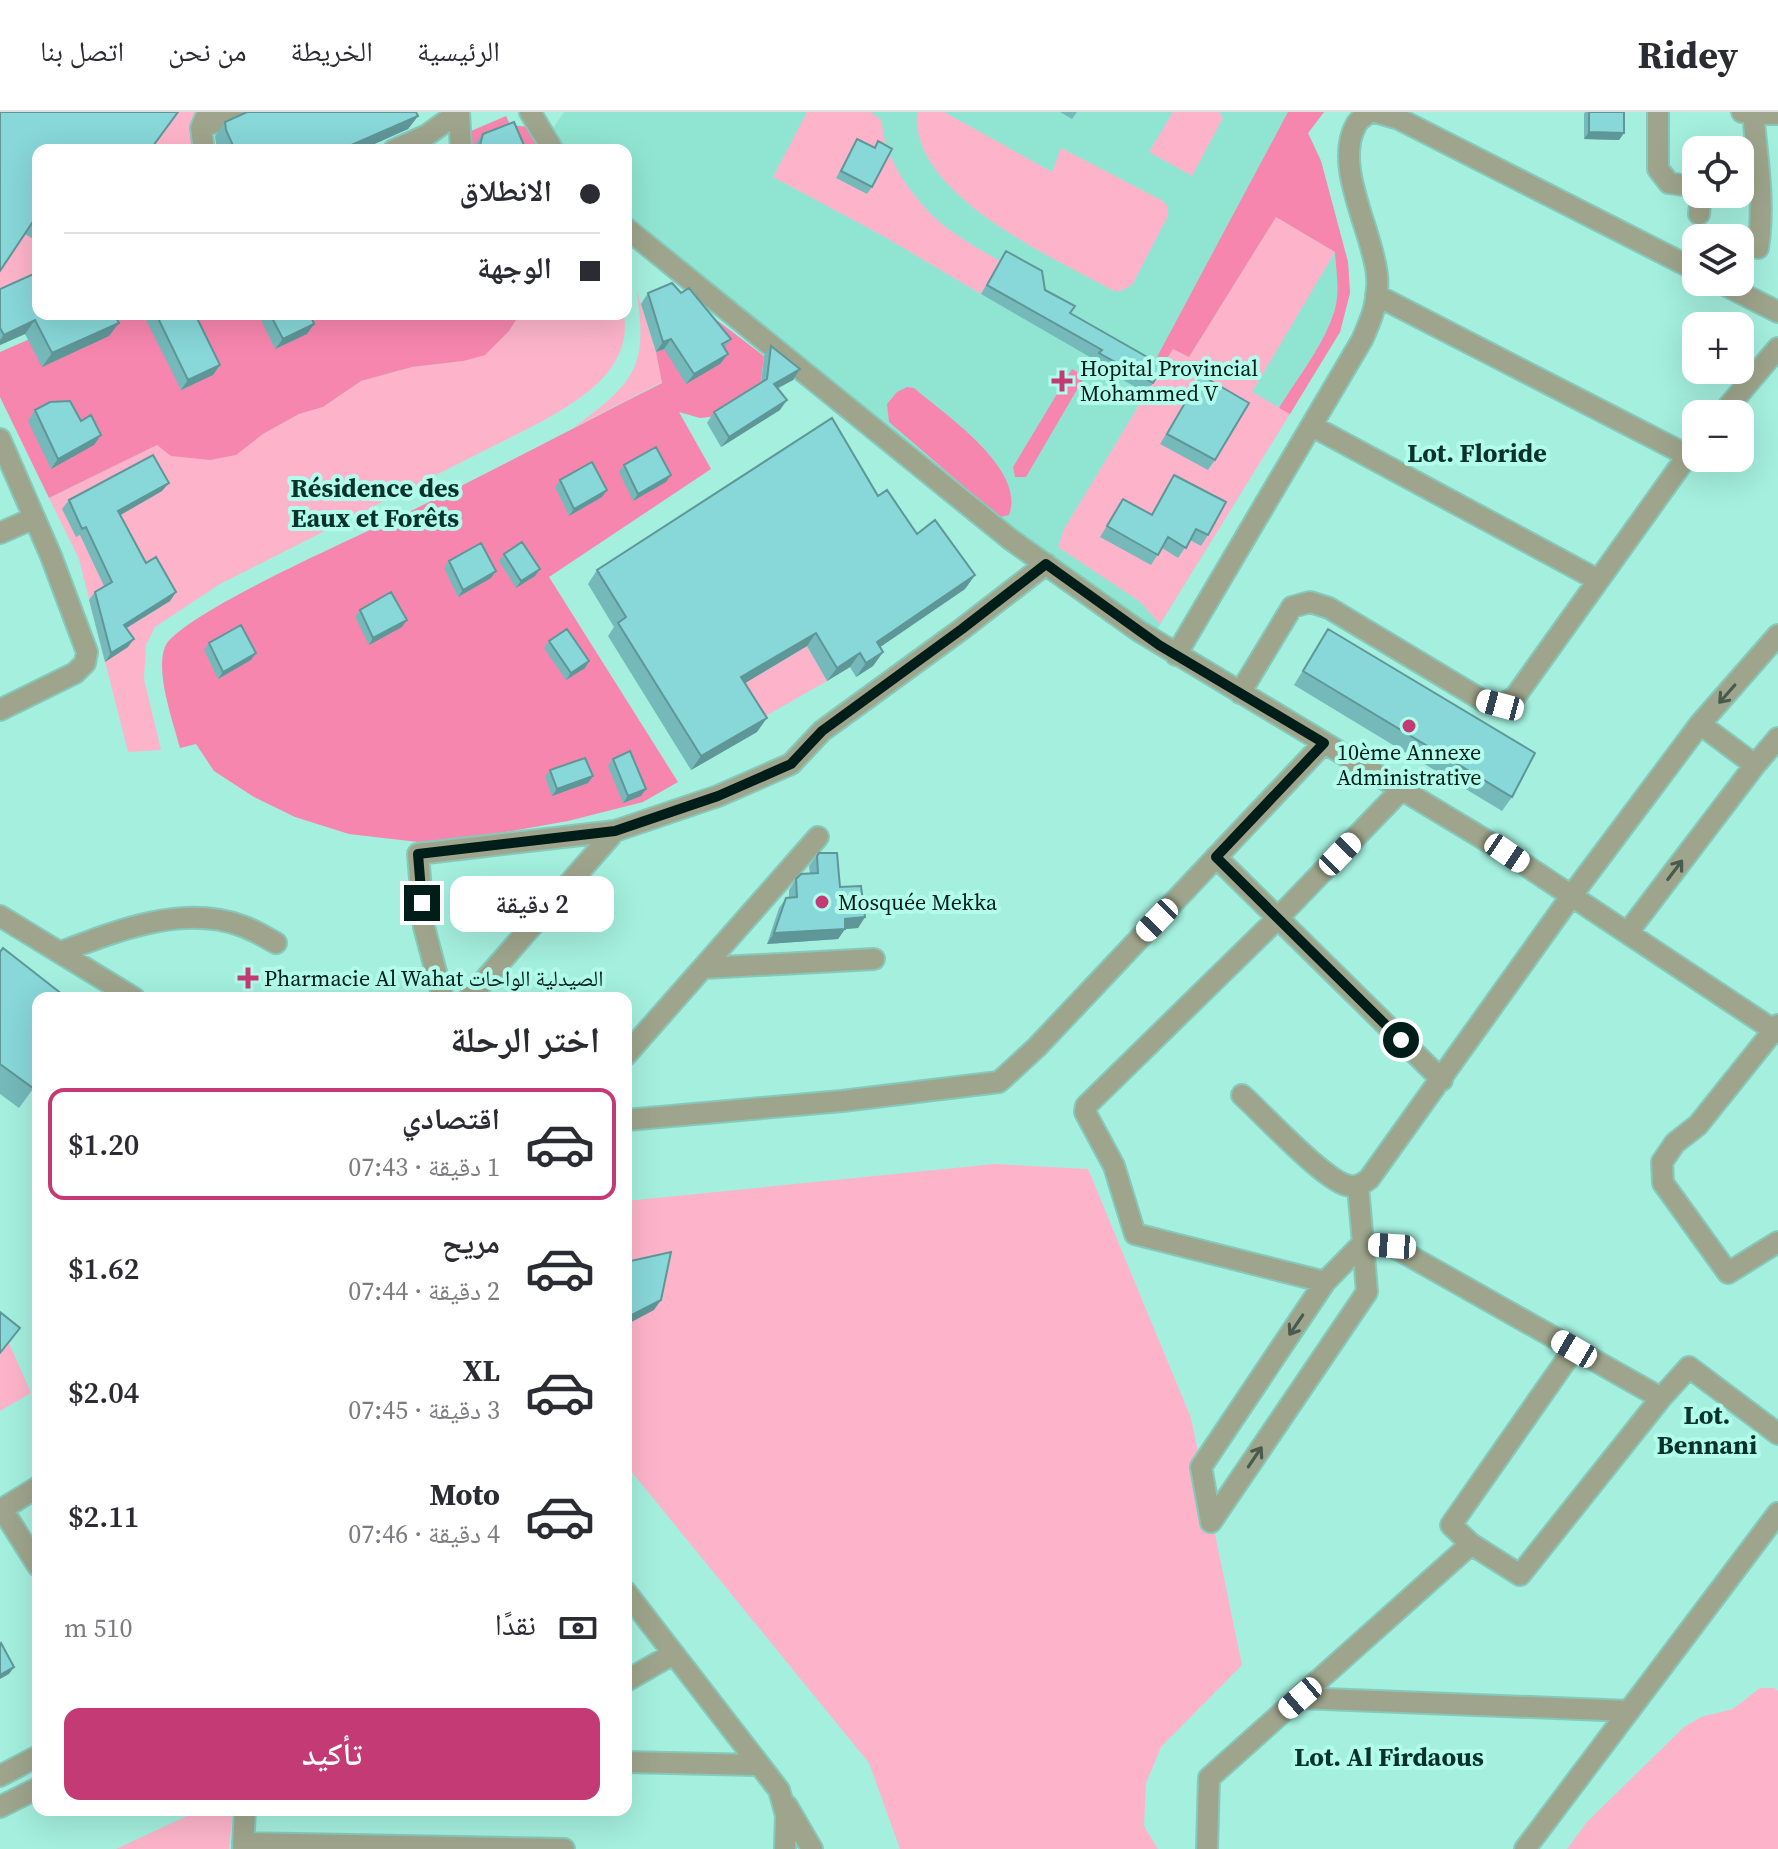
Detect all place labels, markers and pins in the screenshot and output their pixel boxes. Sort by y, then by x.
place label: Hopital Provincial Mohammed V [1080,353,1258,408]
marker: Hopital Provincial Mohammed V [1051,370,1073,392]
marker: 10ème Annexe Administrative [1400,717,1418,735]
place label: 10ème Annexe Administrative [1336,737,1482,792]
place label: Mosquée Mekka [838,887,998,917]
marker: Mosquée Mekka [813,893,831,911]
place label: Pharmacie Al Wahat الصيدلية الواحات [264,963,603,993]
marker: Pharmacie Al Wahat الصيدلية الواحات [239,969,257,987]

